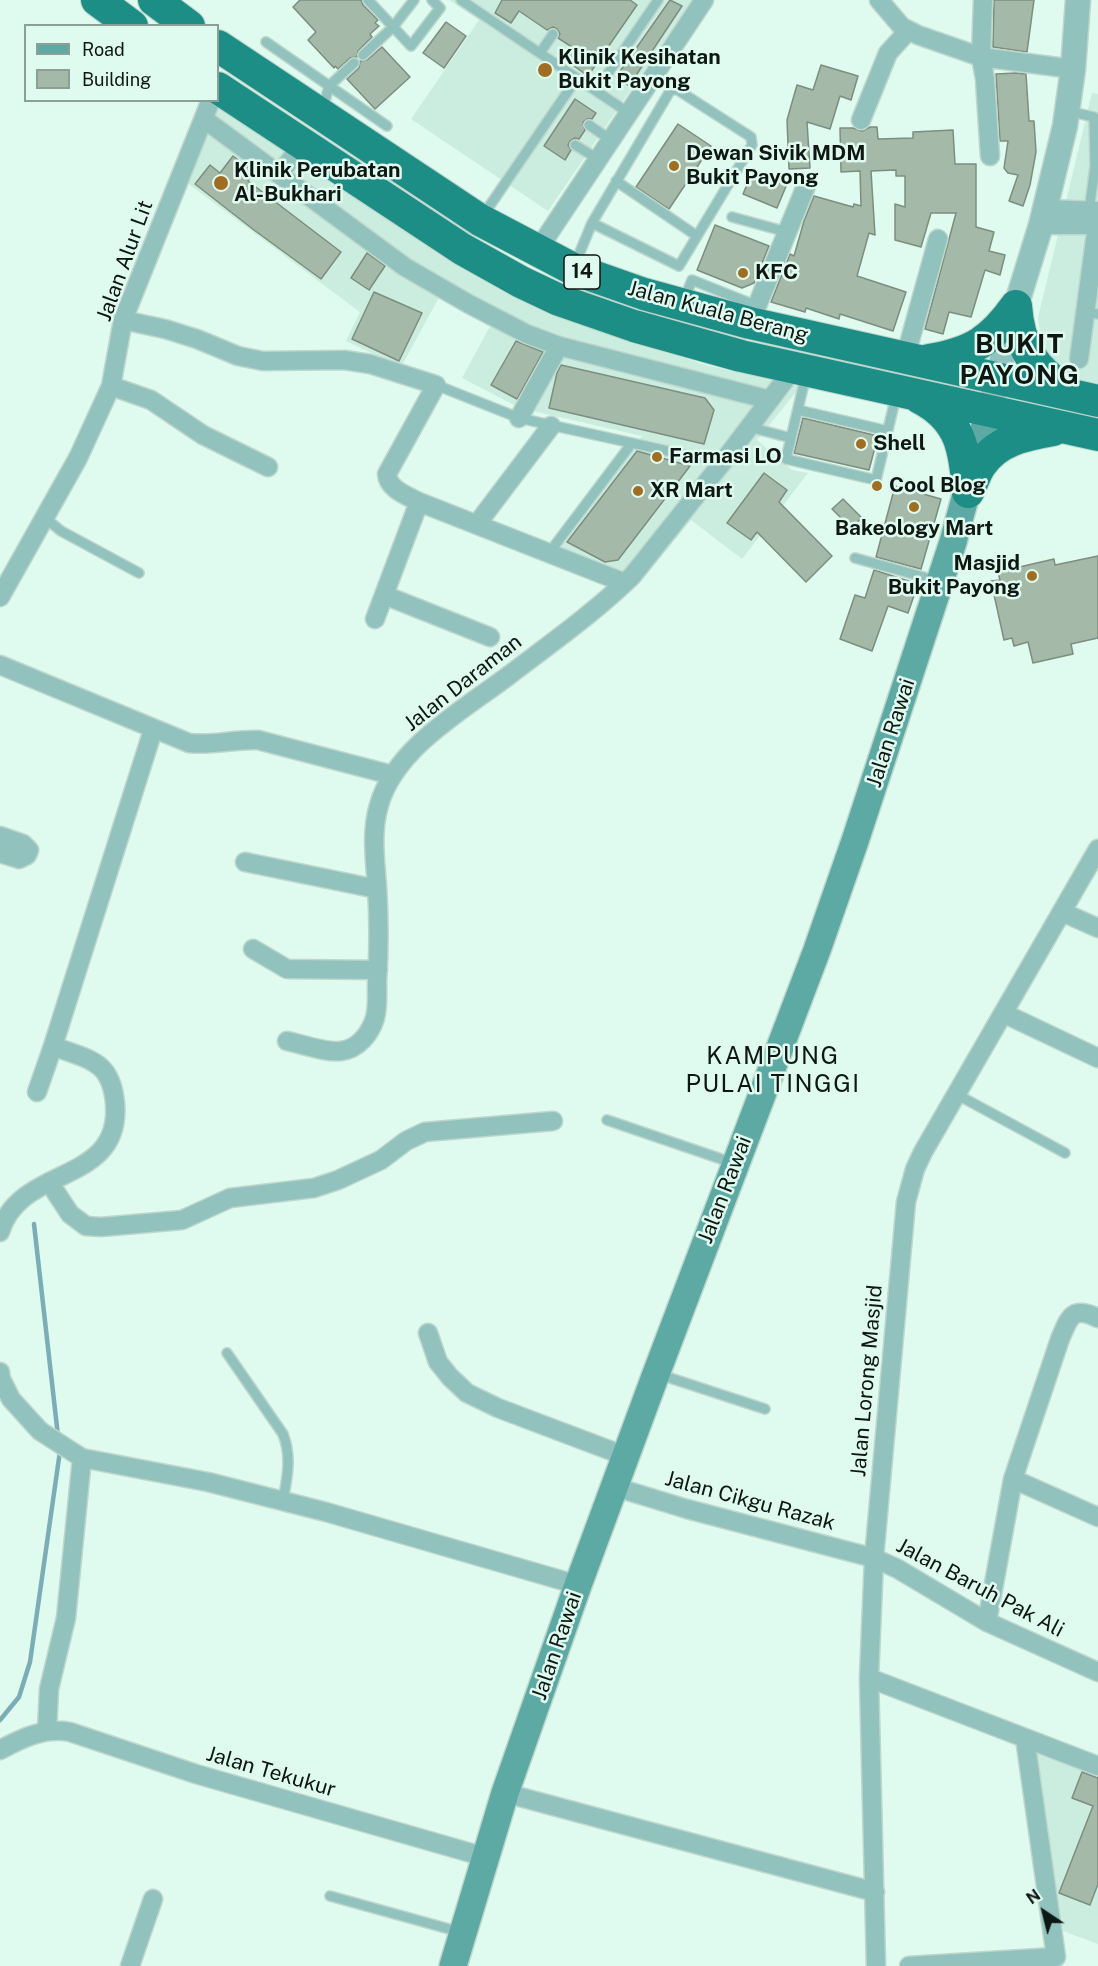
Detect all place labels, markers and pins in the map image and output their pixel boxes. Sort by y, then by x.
place label: Klinik Kesihatan Bukit Payong [558,45,721,95]
marker: Klinik Kesihatan Bukit Payong [536,61,554,79]
place label: Dewan Sivik MDM Bukit Payong [686,141,865,191]
place label: Klinik Perubatan Al-Bukhari [234,158,401,208]
marker: Dewan Sivik MDM Bukit Payong [667,159,681,173]
marker: Klinik Perubatan Al-Bukhari [212,174,230,192]
place label: KFC [755,260,798,286]
marker: KFC [736,266,750,280]
place label: Shell [873,431,926,457]
marker: Shell [854,437,868,451]
place label: Farmasi LO [669,444,782,470]
marker: Farmasi LO [650,450,664,464]
place label: Cool Blog [889,473,986,499]
place label: XR Mart [650,478,733,504]
marker: Cool Blog [870,479,884,493]
marker: XR Mart [631,484,645,498]
marker: Bakeology Mart [907,500,921,514]
place label: Bakeology Mart [835,516,993,542]
place label: Masjid Bukit Payong [888,551,1020,601]
marker: Masjid Bukit Payong [1025,569,1039,583]

